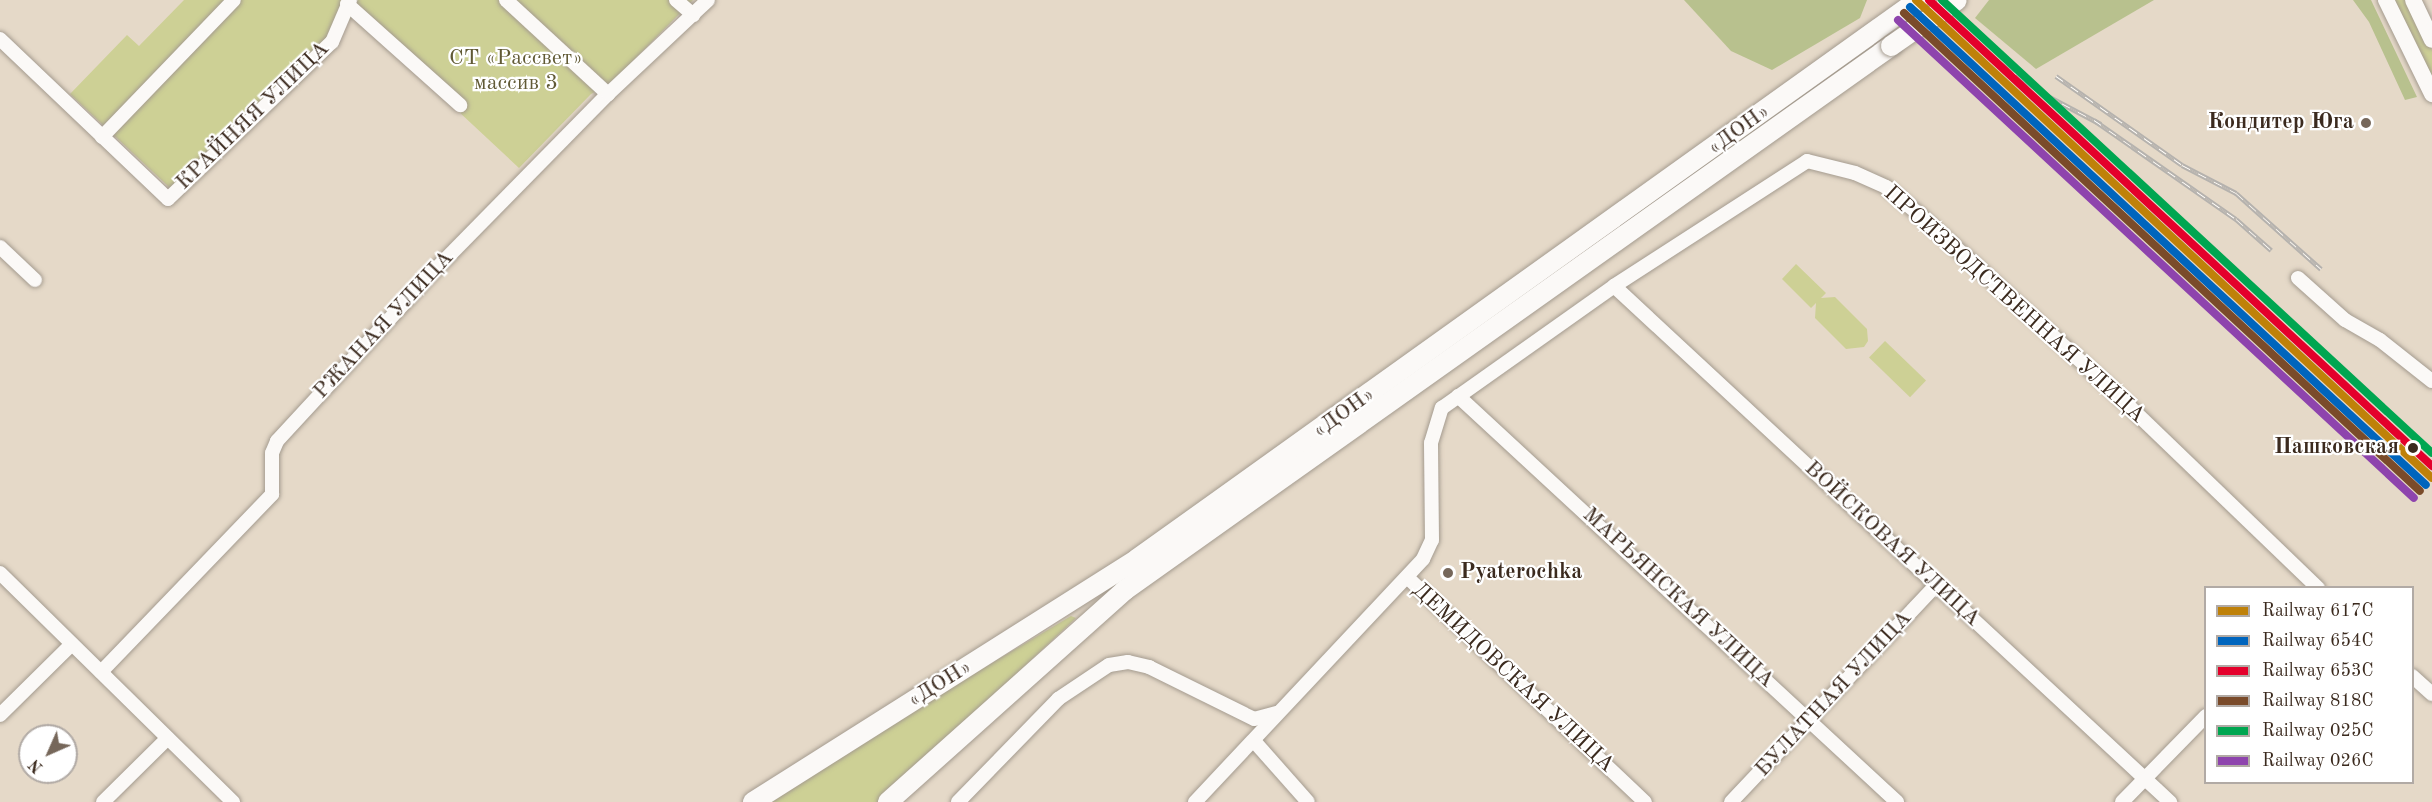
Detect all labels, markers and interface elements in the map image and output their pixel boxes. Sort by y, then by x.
street label: КРАЙНЯЯ УЛИЦА [171,36,335,196]
park label: СТ «Рассвет» массив 3 [449,45,583,96]
street label: «ДОН» [1703,99,1775,161]
place label: Кондитер Юга [2208,110,2354,136]
marker: Кондитер Юга [2359,116,2373,130]
street label: ПРОИЗВОДСТВЕННАЯ УЛИЦА [1878,181,2150,429]
street label: РЖАНАЯ УЛИЦА [308,245,460,405]
street label: «ДОН» [1308,382,1380,444]
place label: Пашковская [2274,435,2399,461]
marker: Пашковская [2404,439,2422,457]
street label: ВОЙСКОВАЯ УЛИЦА [1799,456,1985,632]
street label: МАРЬЯНСКАЯ УЛИЦА [1577,502,1779,694]
place label: Pyaterochka [1460,560,1582,586]
marker: Pyaterochka [1441,566,1455,580]
street label: ДЕМИДОВСКАЯ УЛИЦА [1406,577,1620,779]
legend [2204,586,2414,784]
text: Railway 617C [2262,602,2373,620]
street label: БУЛАТНАЯ УЛИЦА [1750,605,1918,783]
text: Railway 654С [2262,632,2373,650]
street label: «ДОН» [903,654,977,714]
text: Railway 653С [2262,662,2373,680]
text: Railway 818С [2262,692,2373,710]
text: Railway 025С [2262,722,2373,740]
north arrow [18,724,78,784]
text: Railway 026С [2262,752,2373,770]
text: N [27,755,47,775]

